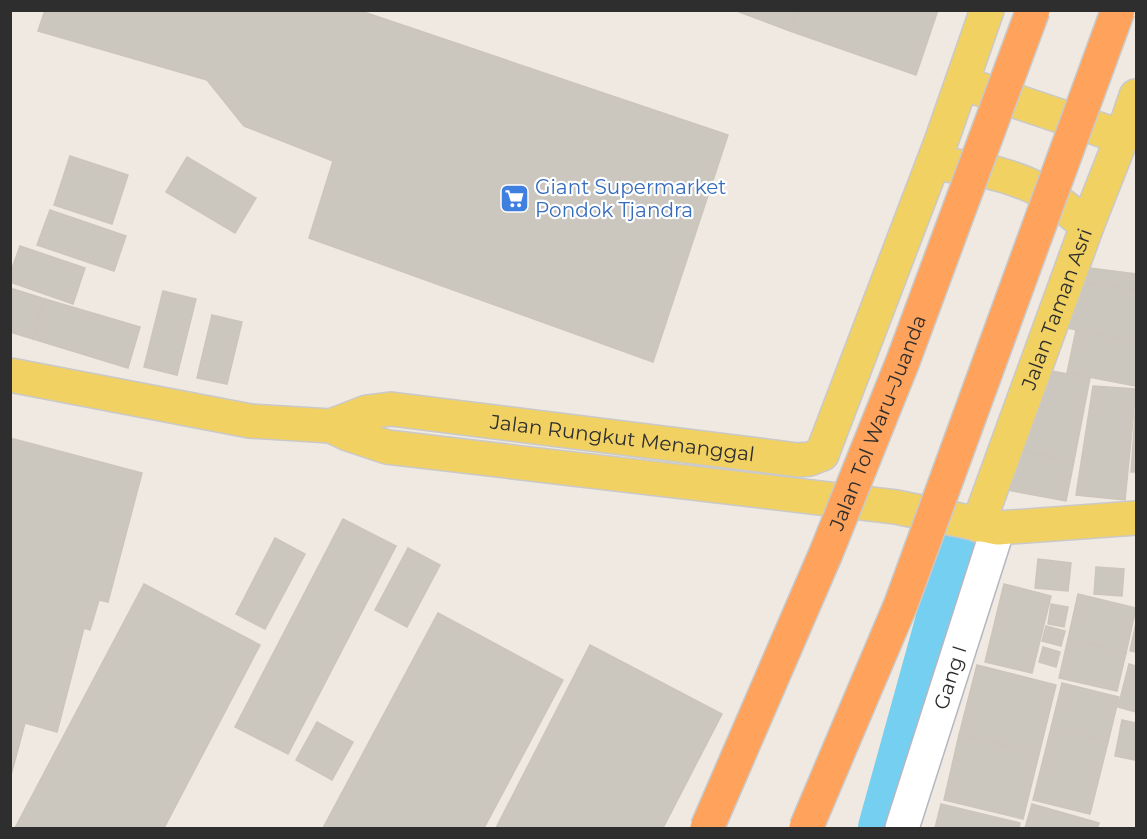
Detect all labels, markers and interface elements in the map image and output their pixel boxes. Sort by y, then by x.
place label: Giant Supermarket Pondok Tjandra [535,175,726,222]
supermarket icon: Giant Supermarket Pondok Tjandra [498,183,530,215]
street label: Jalan Taman Asri [1016,225,1097,394]
street label: Jalan Tol Waru–Juanda [824,312,931,535]
street label: Jalan Rungkut Menanggal [488,409,756,466]
street label: Gang I [929,643,972,713]

